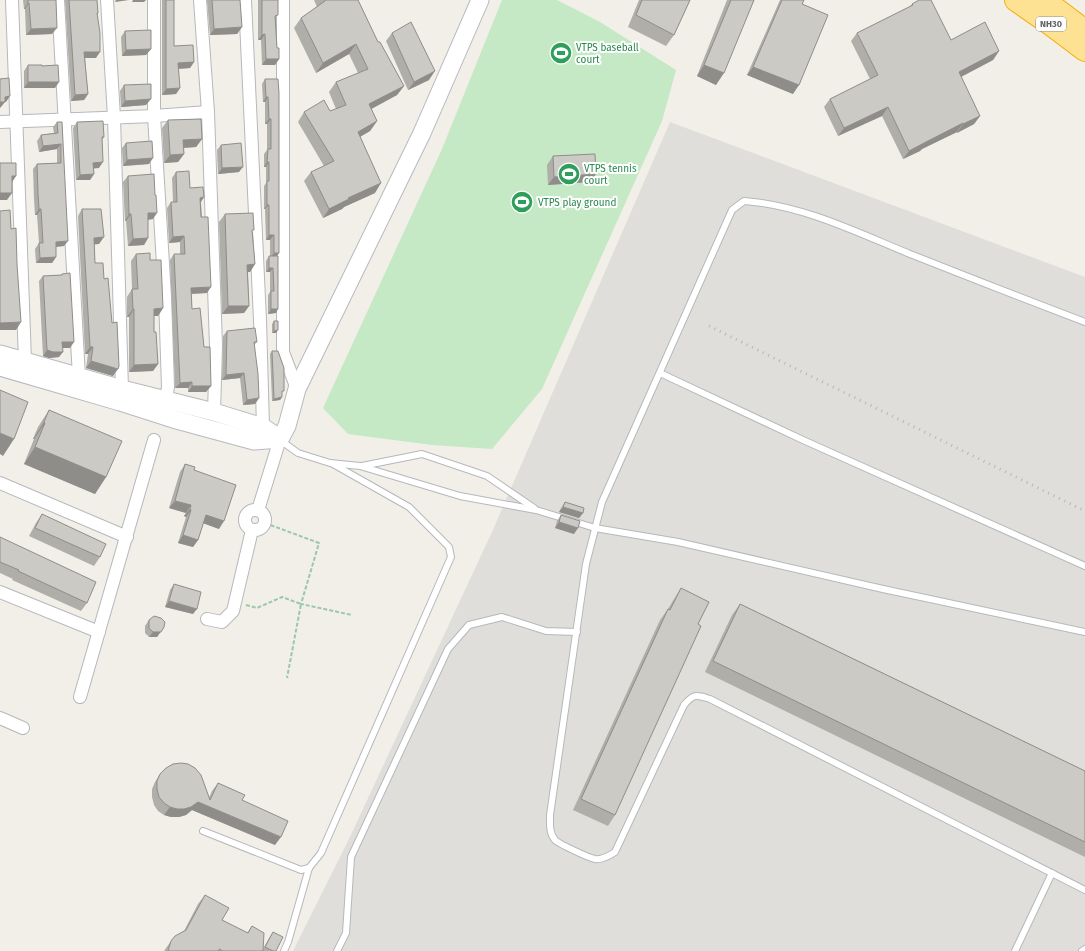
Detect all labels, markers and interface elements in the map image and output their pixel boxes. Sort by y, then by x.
road number: NH30 [1036,17,1066,31]
sports icon: VTPS baseball court [548,40,574,66]
place label: VTPS baseball court [576,42,639,66]
sports icon: VTPS tennis court [556,161,582,187]
place label: VTPS tennis court [584,163,637,187]
sports icon: VTPS play ground [509,189,535,215]
place label: VTPS play ground [538,197,616,209]

